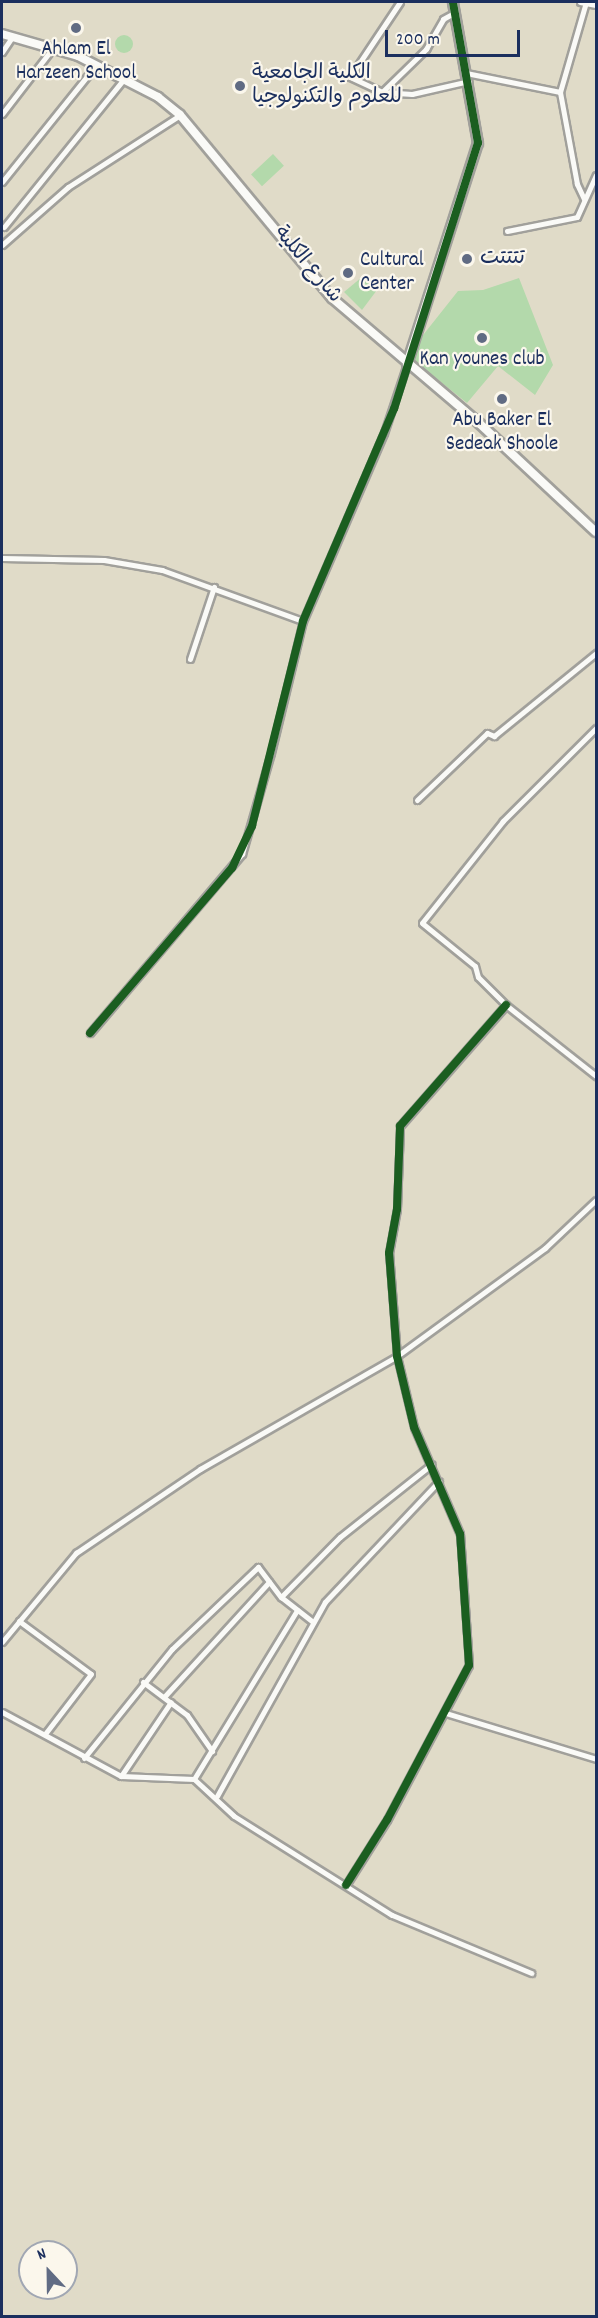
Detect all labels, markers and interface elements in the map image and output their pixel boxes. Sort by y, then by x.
scale bar [388,18,523,56]
marker: Ahlam El Harzeen School [69,21,83,35]
text: 200 m [396,28,440,53]
place label: Ahlam El Harzeen School [16,37,136,87]
place label: الكلية الجامعية للعلوم والتكنولوجيا [252,61,402,111]
marker: الكلية الجامعية للعلوم والتكنولوجيا [233,79,247,93]
street label: شارع الكلية [267,221,347,309]
place label: تتتتت [480,246,525,272]
place label: Cultural Center [360,248,424,298]
marker: تتتتت [458,250,476,268]
marker: Cultural Center [341,266,355,280]
marker: Kan younes club [475,331,489,345]
place label: Kan younes club [419,347,545,373]
marker: Abu Baker El Sedeak Shoole [495,392,509,406]
place label: Abu Baker El Sedeak Shoole [446,408,558,458]
north arrow [18,2240,78,2300]
text: N [34,2243,50,2267]

